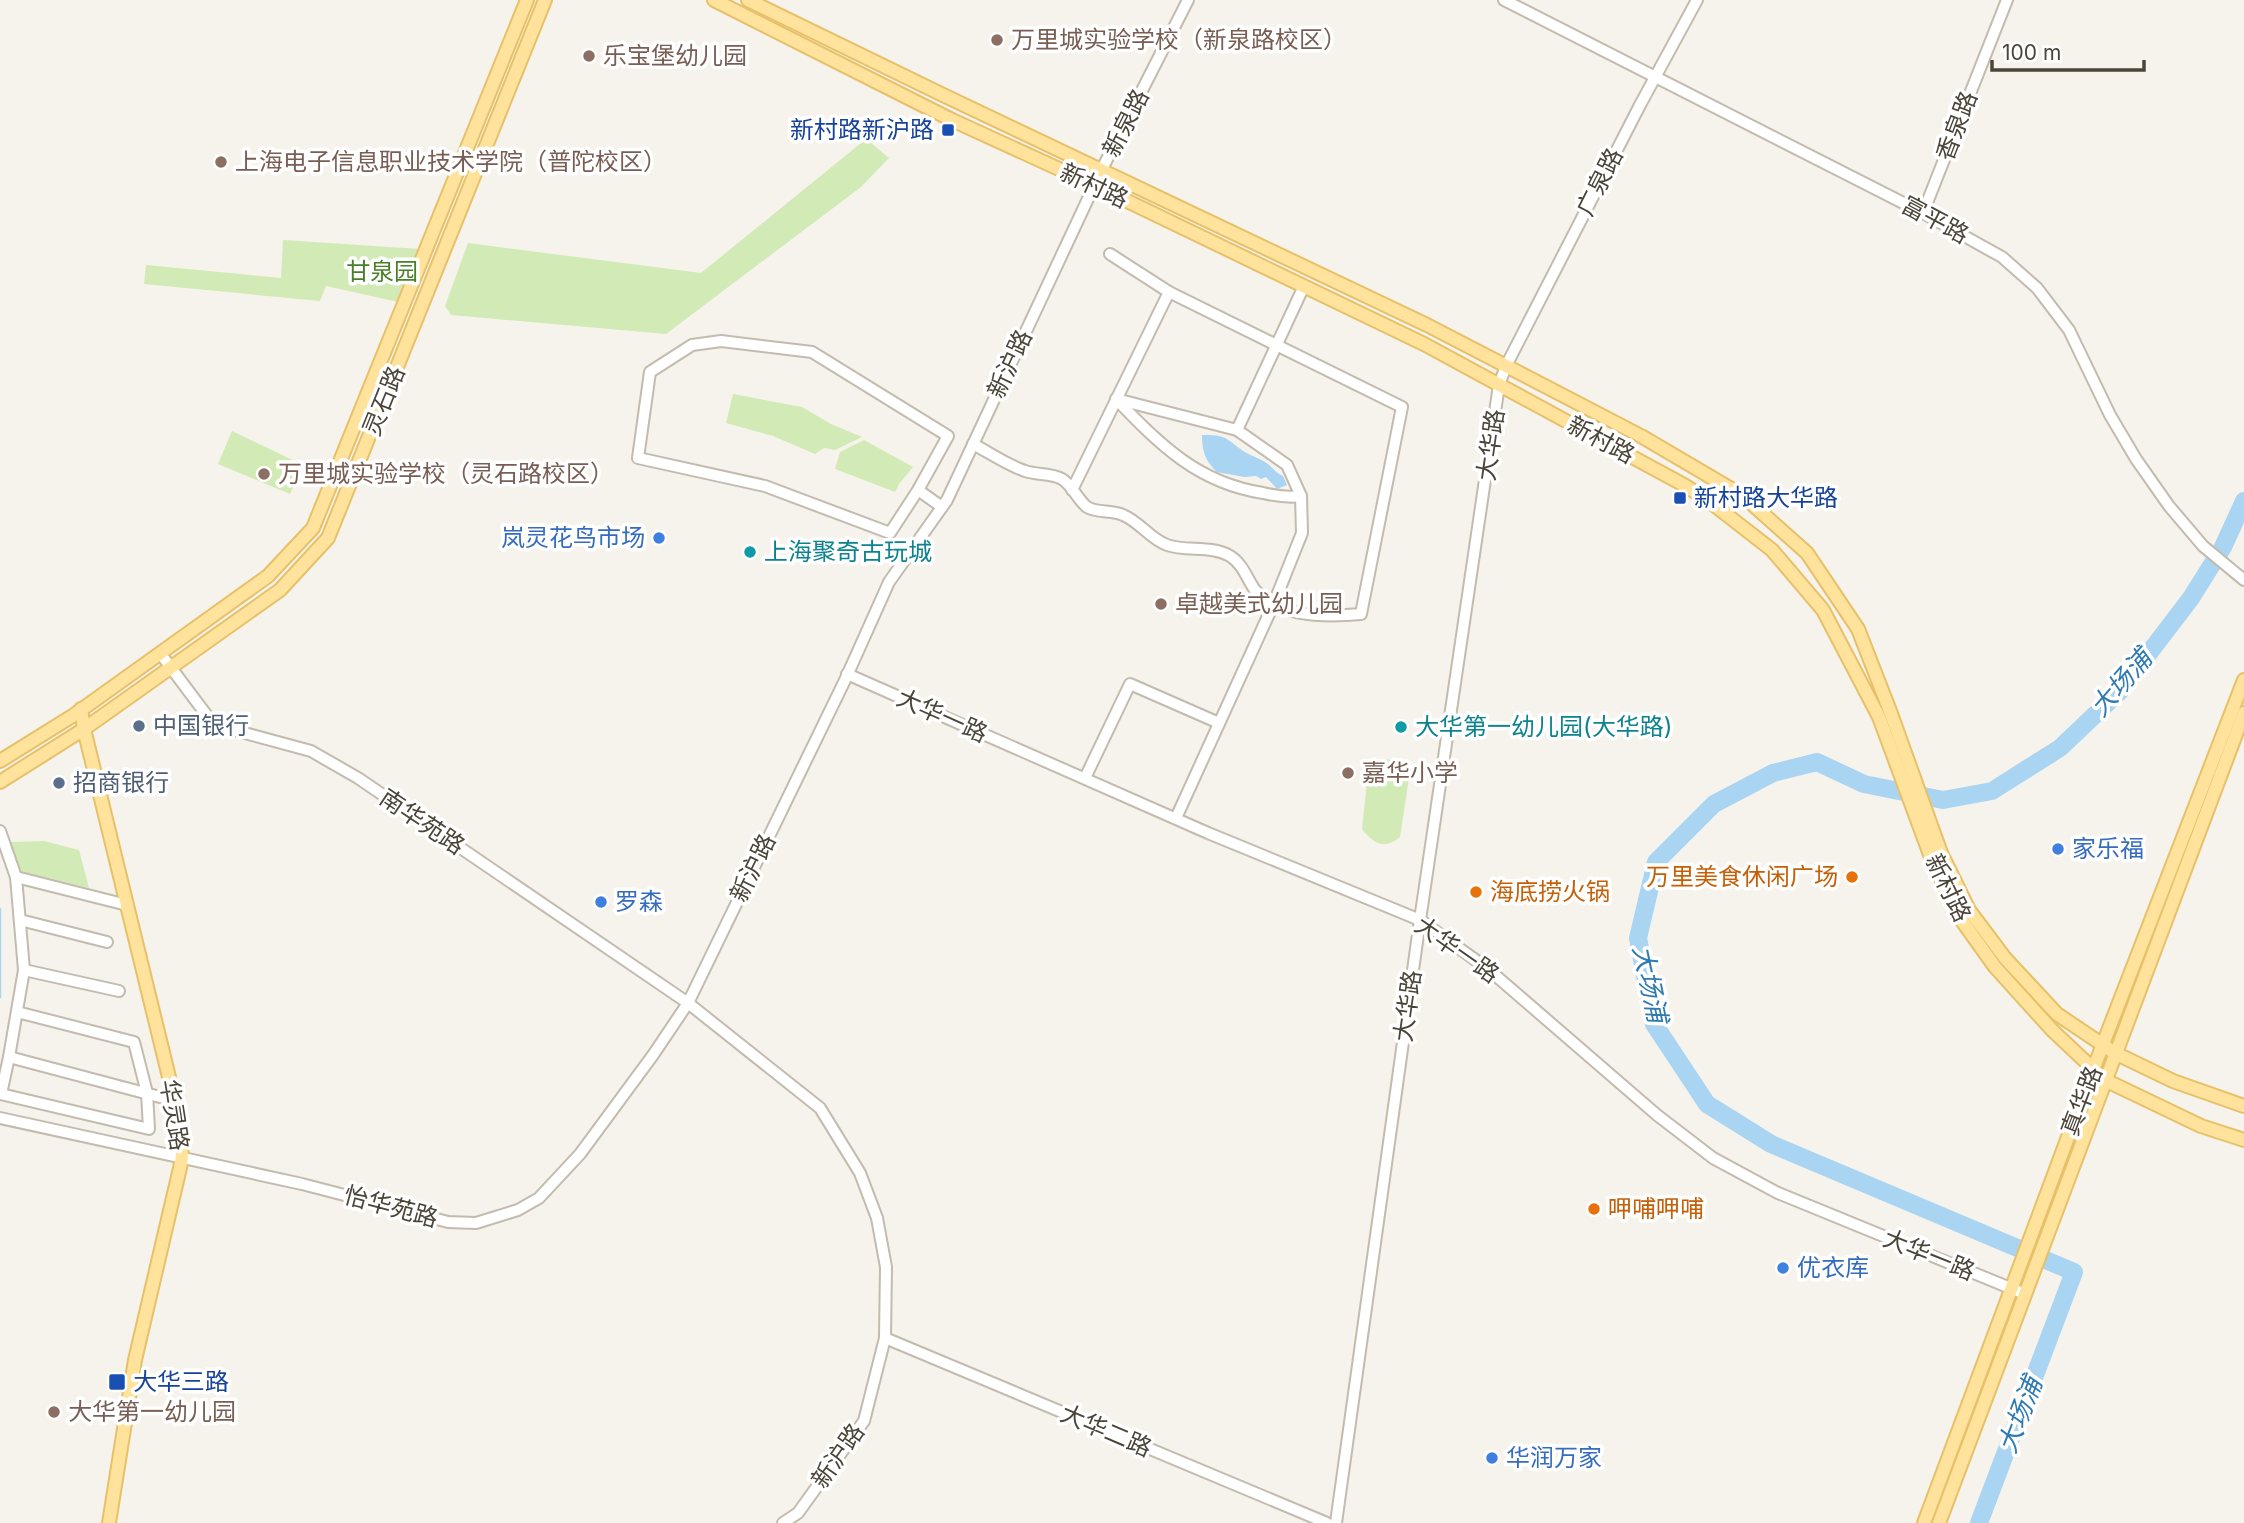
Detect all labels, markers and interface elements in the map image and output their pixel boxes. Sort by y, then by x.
place label: 万里城实验学校（新泉路校区） [1011,25,1347,54]
scale bar [1992,28,2144,72]
marker: 万里城实验学校（新泉路校区） [989,32,1005,48]
text: 100 m [2002,40,2061,65]
place label: 乐宝堡幼儿园 [603,41,747,70]
marker: 乐宝堡幼儿园 [581,48,597,64]
street label: 新泉路 [1096,84,1155,161]
street label: 香泉路 [1930,87,1983,165]
place label: 新村路新沪路 [790,115,934,144]
marker: 新村路新沪路 [940,122,956,138]
street label: 广泉路 [1570,143,1629,220]
place label: 上海电子信息职业技术学院（普陀校区） [235,147,667,176]
marker: 上海电子信息职业技术学院（普陀校区） [213,154,229,170]
street label: 新村路 [1055,157,1133,214]
street label: 富平路 [1897,190,1974,249]
park label: 甘泉园 [346,257,418,286]
street label: 新沪路 [981,325,1038,403]
street label: 灵石路 [357,362,410,440]
street label: 大华路 [1471,407,1510,483]
street label: 新村路 [1563,410,1640,469]
place label: 万里城实验学校（灵石路校区） [278,459,614,488]
marker: 万里城实验学校（灵石路校区） [256,466,272,482]
place label: 新村路大华路 [1694,483,1838,512]
marker: 新村路大华路 [1672,490,1688,506]
place label: 岚灵花鸟市场 [501,523,645,552]
marker: 岚灵花鸟市场 [651,530,667,546]
place label: 上海聚奇古玩城 [764,537,932,566]
marker: 上海聚奇古玩城 [742,544,758,560]
place label: 卓越美式幼儿园 [1175,589,1343,618]
marker: 卓越美式幼儿园 [1153,596,1169,612]
water label: 大场浦 [2083,640,2161,722]
street label: 大华一路 [892,683,992,748]
place label: 中国银行 [153,711,249,740]
place label: 大华第一幼儿园(大华路) [1415,712,1673,741]
marker: 中国银行 [131,718,147,734]
marker: 大华第一幼儿园(大华路) [1393,719,1409,735]
place label: 嘉华小学 [1362,758,1458,787]
marker: 嘉华小学 [1340,765,1356,781]
place label: 招商银行 [73,768,169,797]
marker: 招商银行 [51,775,67,791]
street label: 南华苑路 [374,783,470,860]
street label: 新沪路 [724,829,781,906]
place label: 家乐福 [2072,834,2144,863]
marker: 家乐福 [2050,841,2066,857]
street label: 新村路 [1920,849,1977,926]
place label: 万里美食休闲广场 [1646,862,1838,891]
marker: 万里美食休闲广场 [1844,869,1860,885]
place label: 海底捞火锅 [1490,877,1610,906]
marker: 海底捞火锅 [1468,884,1484,900]
place label: 罗森 [615,887,663,916]
marker: 罗森 [593,894,609,910]
street label: 大华一路 [1410,910,1505,989]
water label: 大场浦 [1627,943,1675,1029]
street label: 大华路 [1388,968,1427,1044]
street label: 真华路 [2055,1062,2108,1140]
street label: 华灵路 [155,1077,194,1153]
street label: 怡华苑路 [341,1180,441,1233]
place label: 呷哺呷哺 [1608,1194,1704,1223]
marker: 呷哺呷哺 [1586,1201,1602,1217]
street label: 大华一路 [1879,1223,1979,1286]
place label: 优衣库 [1797,1253,1869,1282]
marker: 优衣库 [1775,1260,1791,1276]
place label: 大华三路 [133,1367,229,1396]
water label: 大场浦 [1991,1369,2049,1457]
marker: 大华三路 [107,1372,127,1392]
place label: 大华第一幼儿园 [68,1397,236,1426]
street label: 大华二路 [1056,1398,1156,1463]
marker: 大华第一幼儿园 [46,1404,62,1420]
street label: 新沪路 [805,1418,870,1494]
place label: 华润万家 [1506,1443,1602,1472]
marker: 华润万家 [1484,1450,1500,1466]

